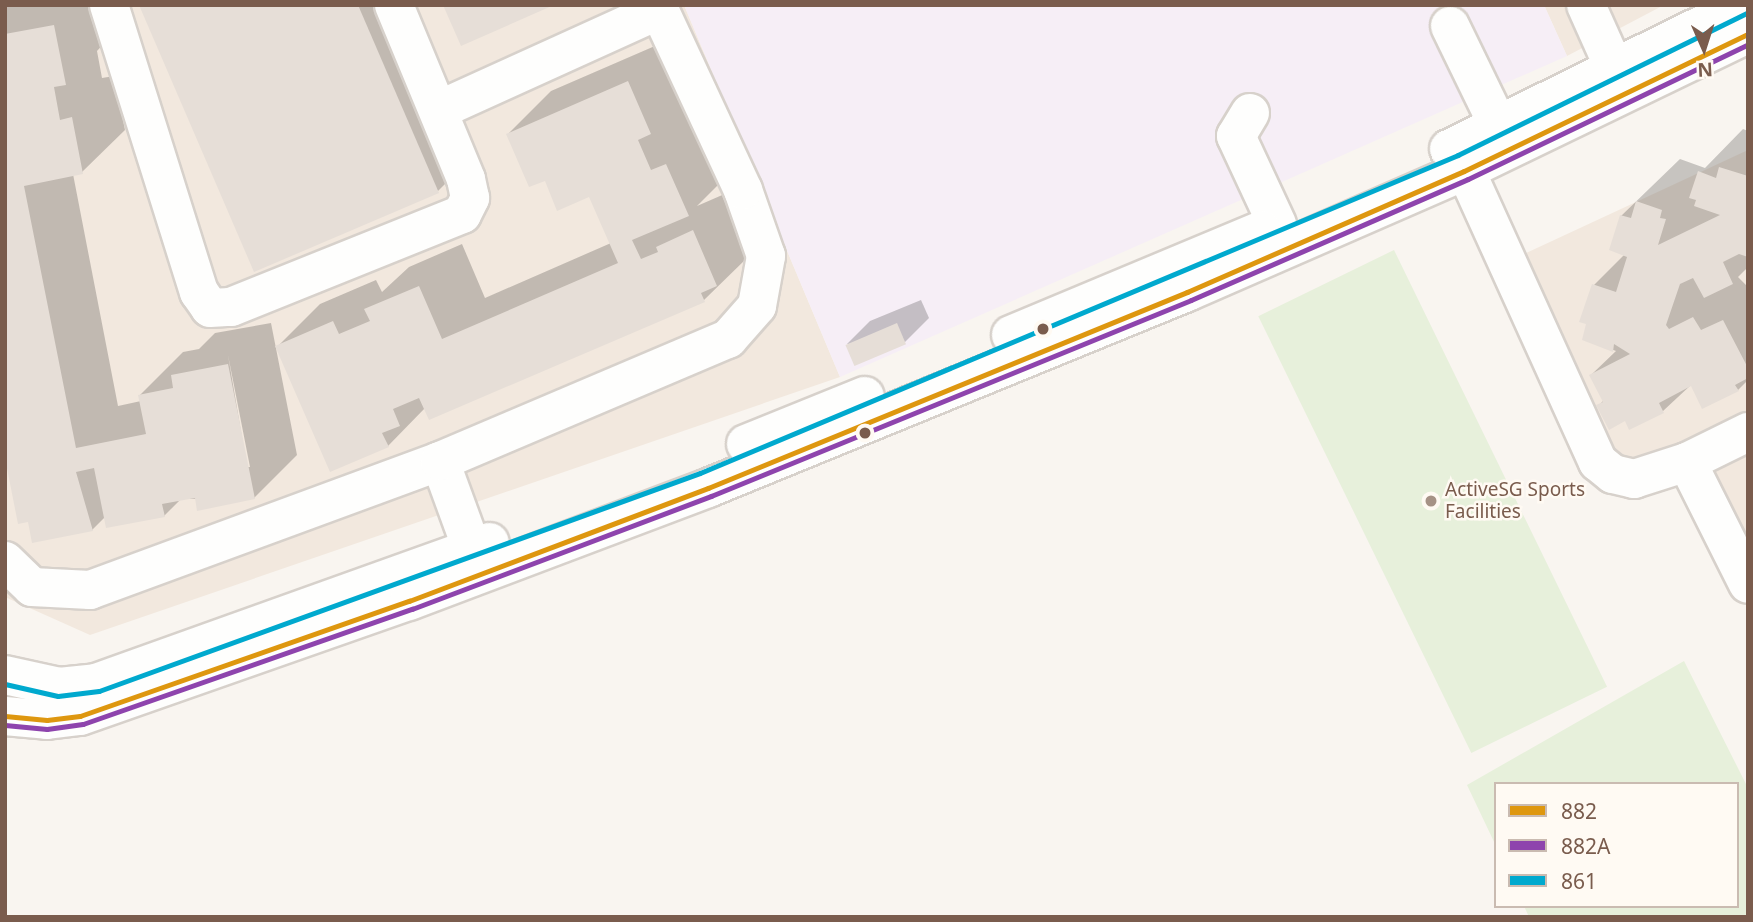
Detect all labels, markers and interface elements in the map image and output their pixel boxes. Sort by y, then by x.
north arrow [1669,14,1739,84]
text: N [1697,57,1714,83]
unlabelled marker [1036,322,1050,336]
unlabelled marker [858,426,872,440]
place label: ActiveSG Sports Facilities [1445,479,1585,523]
marker: ActiveSG Sports Facilities [1423,493,1439,509]
legend [1494,782,1739,908]
text: 882 [1561,797,1597,825]
text: 882A [1561,832,1610,860]
text: 861 [1561,867,1597,895]

